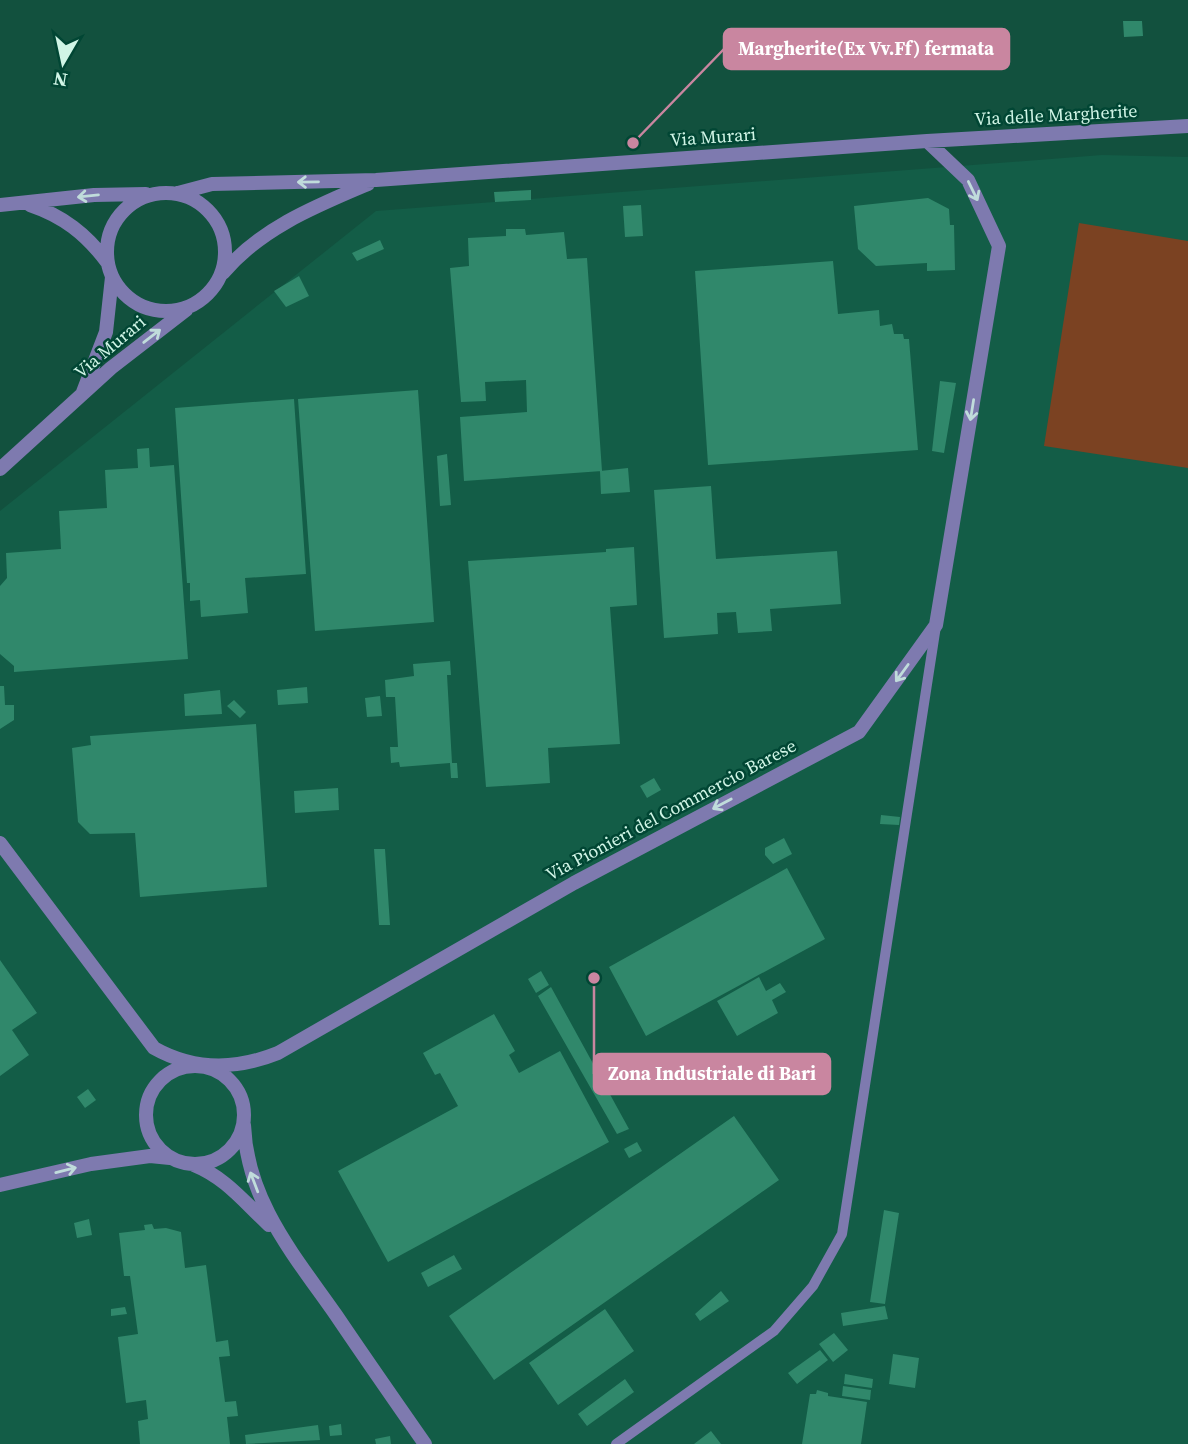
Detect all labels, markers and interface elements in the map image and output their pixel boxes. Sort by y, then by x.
north arrow [28,28,98,98]
callout: Margherite(Ex Vv.Ff) fermata [724,29,1009,69]
text: Margherite(Ex Vv.Ff) fermata [738,35,995,61]
text: N [51,66,69,94]
street label: Via delle Margherite [974,98,1138,131]
street label: Via Murari [669,121,757,152]
one-way arrow [296,175,319,188]
one-way arrow [966,180,980,201]
one-way arrow [77,190,99,203]
street label: Via Murari [69,309,151,384]
one-way arrow [142,329,160,344]
one-way arrow [965,398,978,421]
one-way arrow [894,663,909,682]
street label: Via Pionieri del Commercio Barese [541,733,800,886]
one-way arrow [712,798,733,811]
callout: Zona Industriale di Bari [594,1054,830,1094]
text: Zona Industriale di Bari [608,1060,816,1086]
one-way arrow [54,1163,77,1176]
one-way arrow [247,1172,260,1194]

